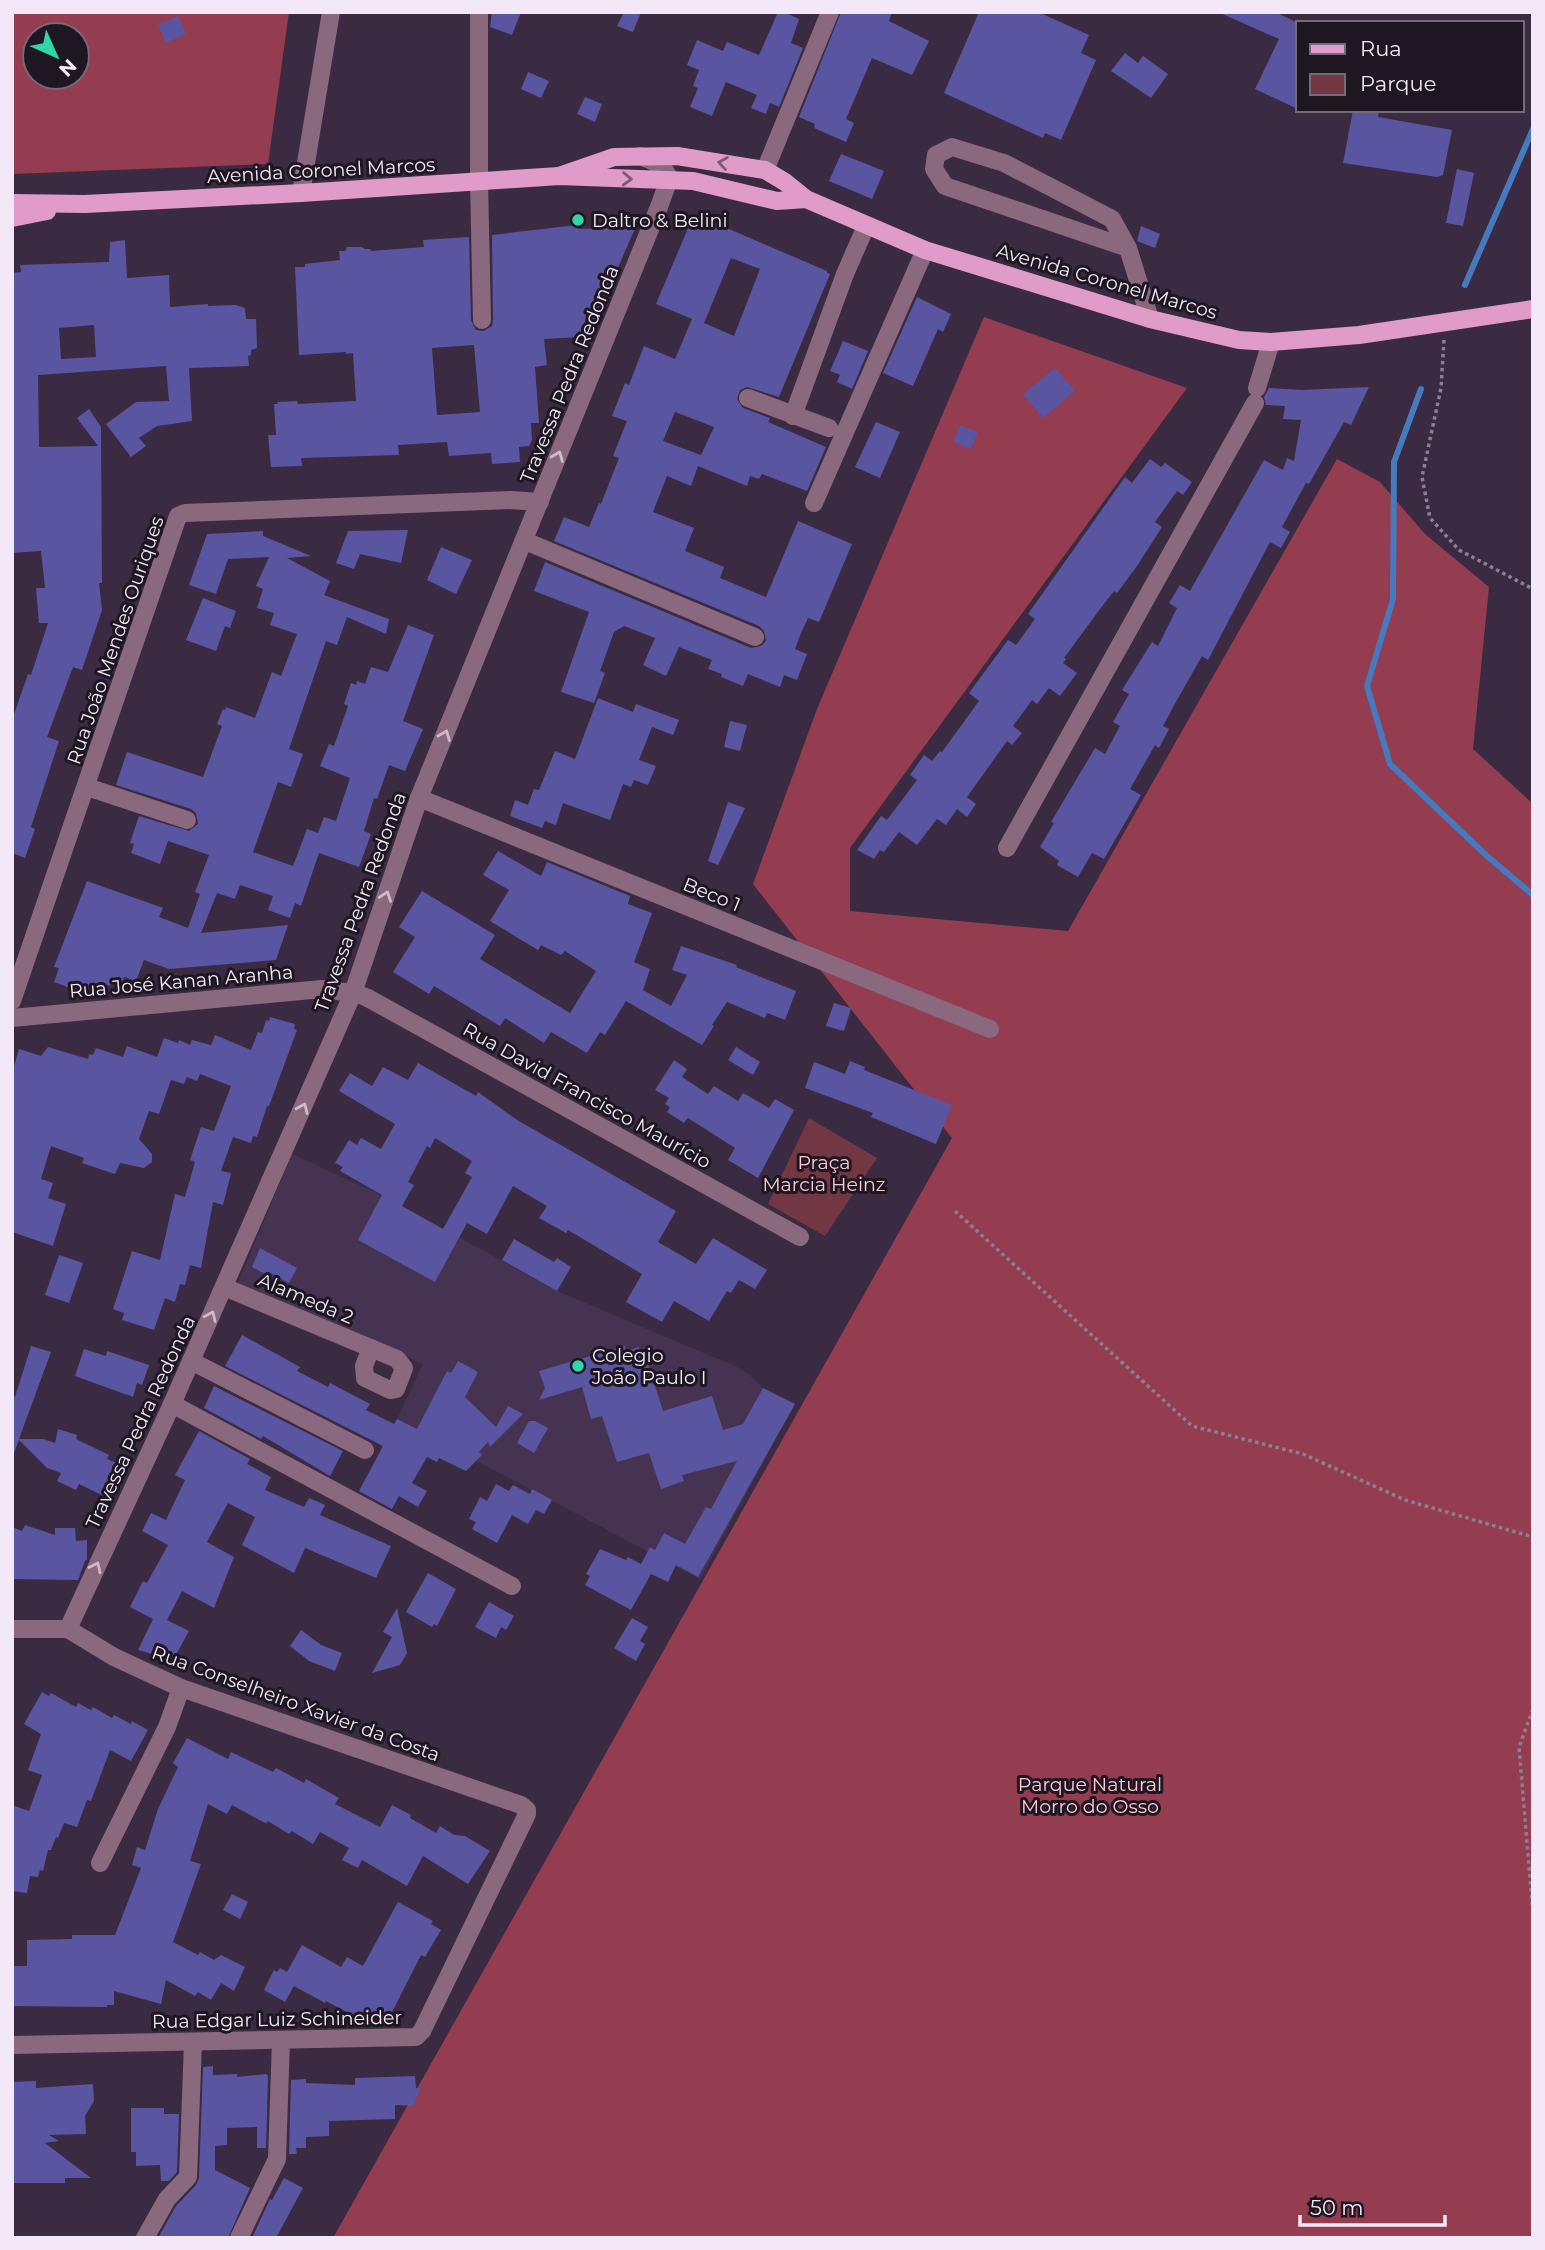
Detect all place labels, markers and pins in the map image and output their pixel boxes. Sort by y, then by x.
place label: Daltro & Belini [592,209,728,232]
marker: Daltro & Belini [570,212,586,228]
place label: Colegio João Paulo I [591,1344,707,1389]
marker: Colegio João Paulo I [570,1358,586,1374]

